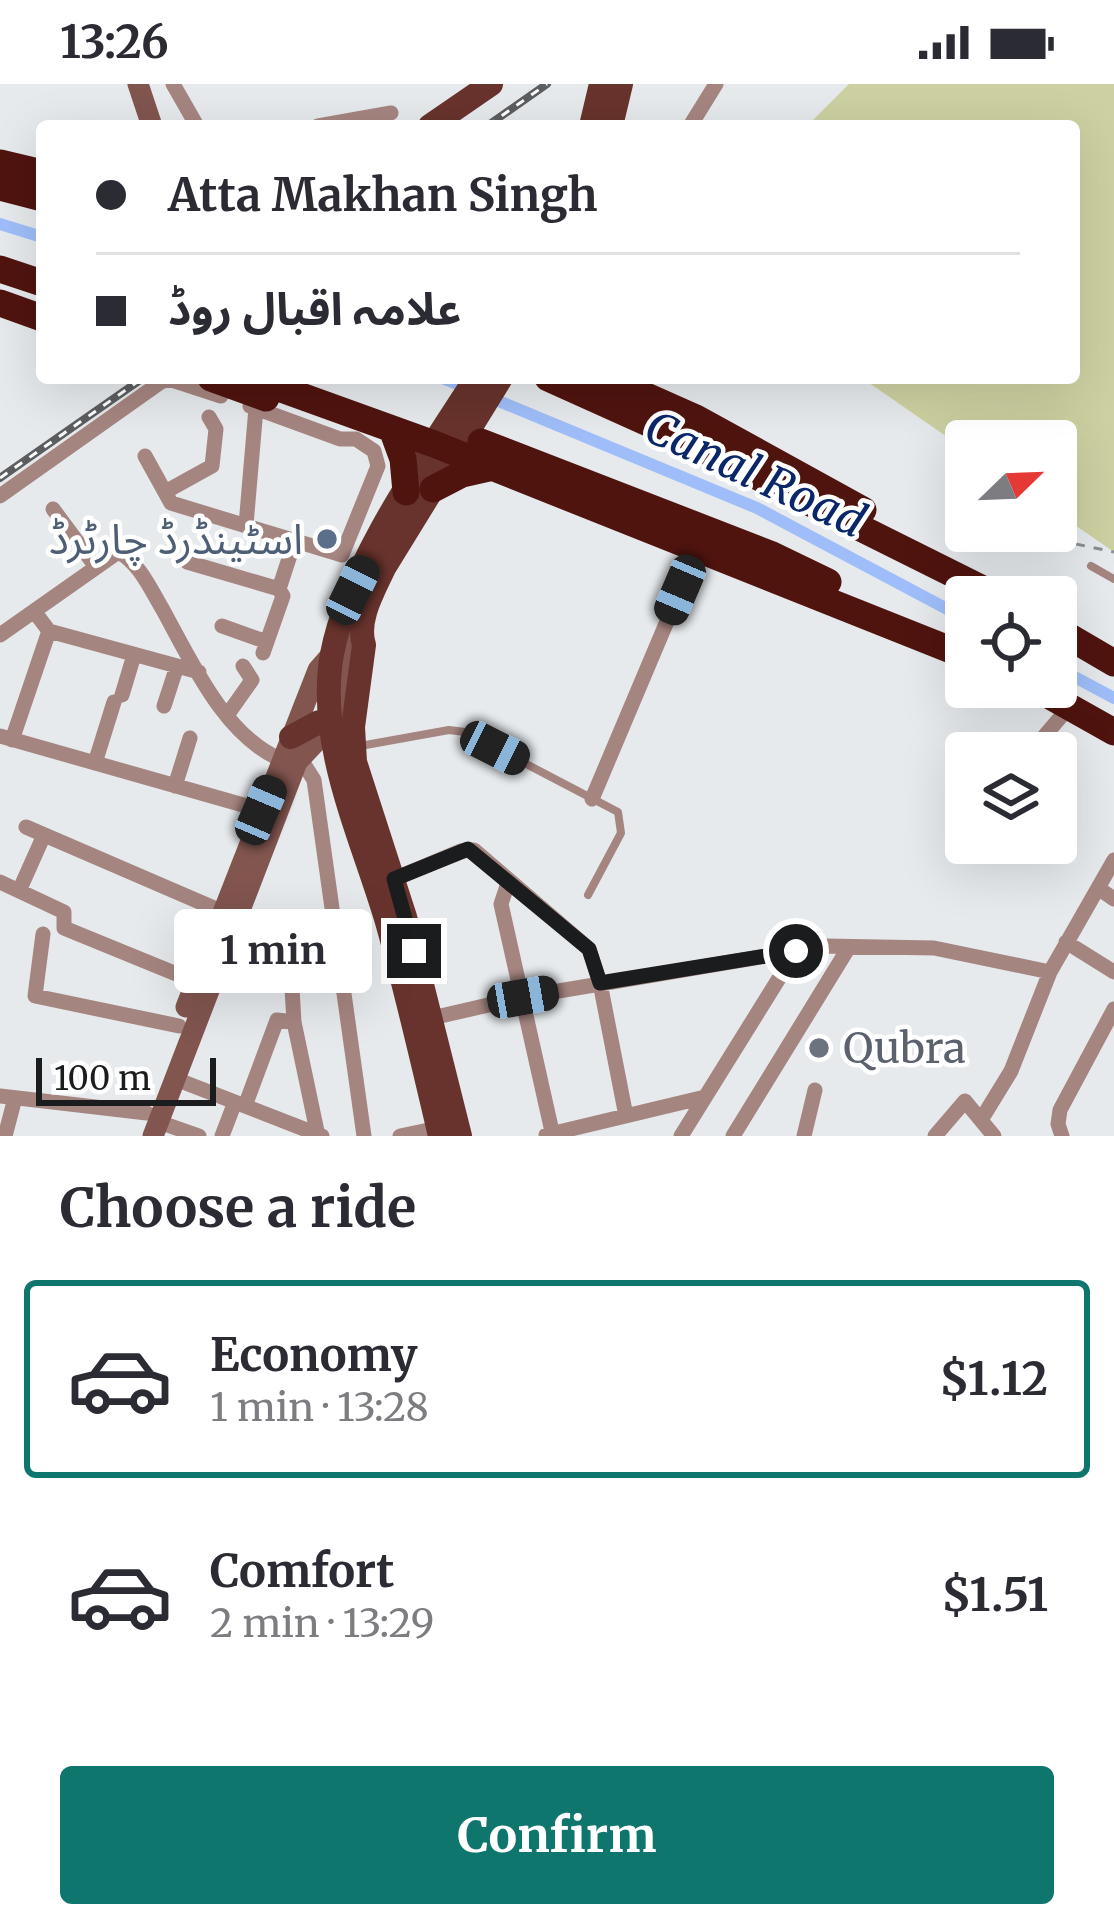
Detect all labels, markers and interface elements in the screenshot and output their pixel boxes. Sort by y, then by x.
text: 13:26 [60,14,169,70]
text: Atta Makhan Singh [168,167,598,223]
text: علامہ اقبال روڈ [168,281,462,337]
water label: Canal Road [636,399,874,549]
north arrow [945,420,1077,552]
map controls [945,420,1077,864]
place label: اسٹینڈرڈ چارٹرڈ [49,513,303,566]
marker: اسٹینڈرڈ چارٹرڈ [314,526,340,552]
car [321,550,385,630]
car [649,550,711,630]
button: locate [945,576,1077,708]
car [455,716,535,780]
button: layers [945,732,1077,864]
car [230,770,292,850]
callout: 1 min [174,909,372,993]
route end [387,924,441,978]
route start [769,924,823,978]
text: 1 min [220,926,326,975]
car [484,973,562,1021]
place label: Qubra [843,1022,966,1074]
marker: Qubra [806,1035,832,1061]
scale bar [36,1052,216,1105]
text: 100 m [54,1058,151,1099]
text: Choose a ride [60,1174,416,1242]
icon: car [66,1325,174,1433]
text: Economy [210,1327,418,1383]
text: $1.12 [939,1351,1048,1407]
text: 1 min · 13:28 [210,1383,429,1432]
icon: car [66,1541,174,1649]
text: Comfort [210,1543,394,1599]
text: $1.51 [941,1567,1048,1623]
text: 2 min · 13:29 [210,1599,434,1648]
button: Confirm [60,1766,1054,1904]

